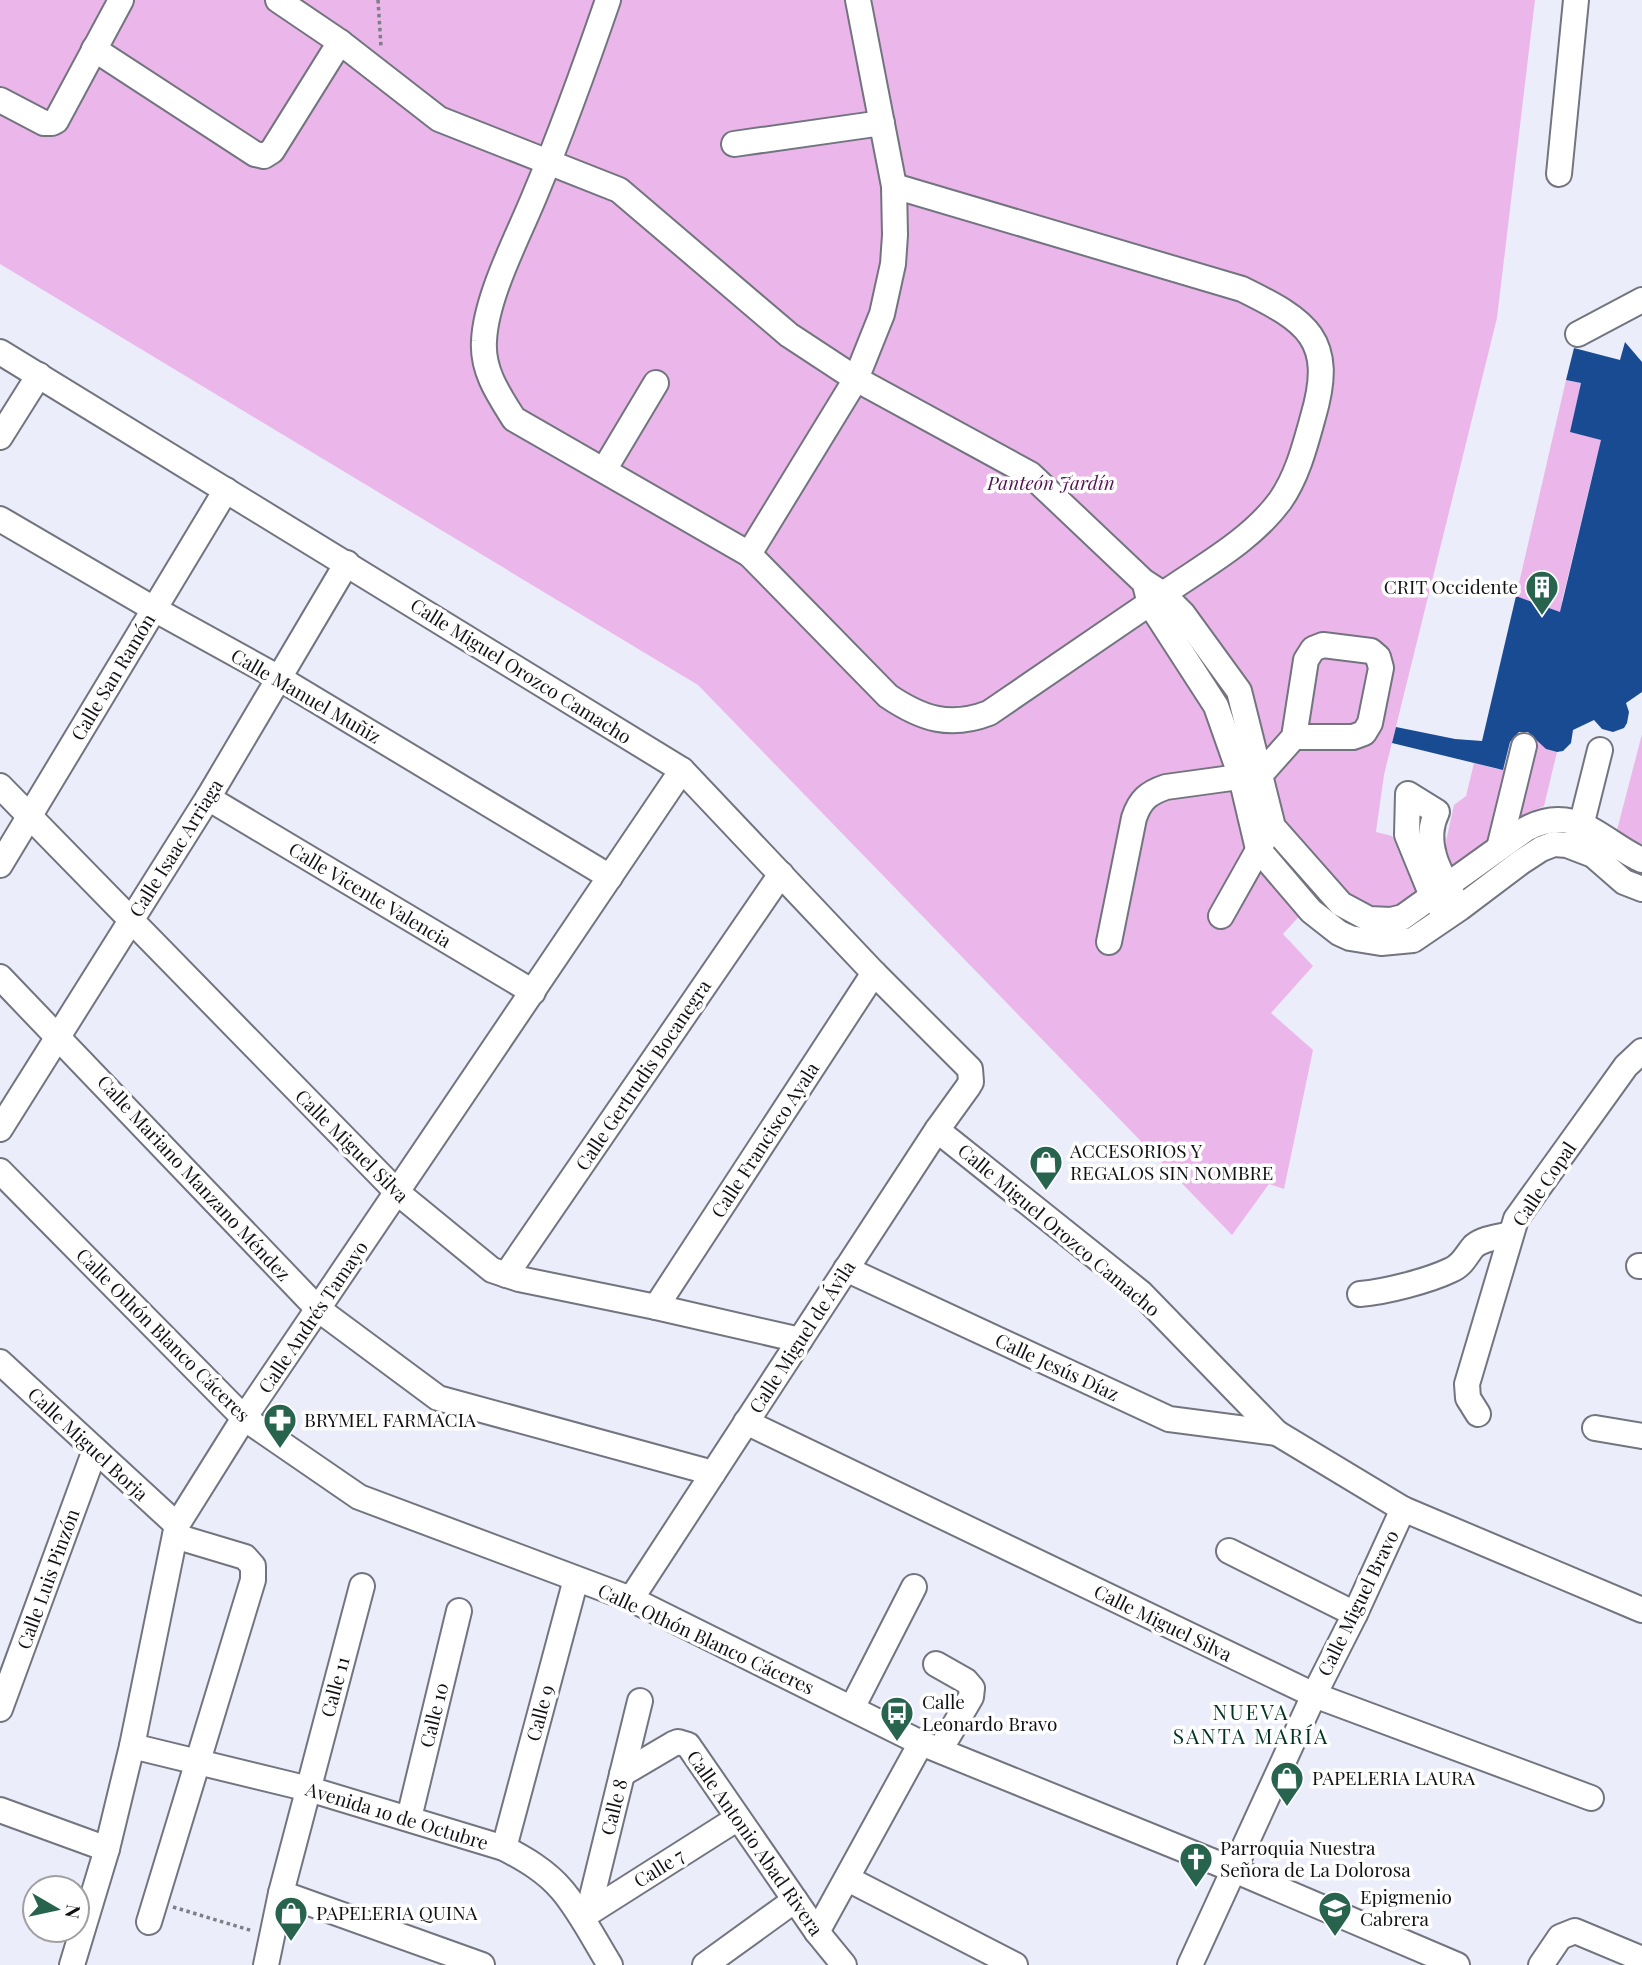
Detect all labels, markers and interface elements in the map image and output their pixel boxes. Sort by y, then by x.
park label: Panteón Jardín [986,469,1115,495]
building icon: CRIT Occidente [1523,568,1561,617]
place label: CRIT Occidente [1384,573,1518,599]
street label: Calle Miguel Orozco Camacho [406,591,637,749]
street label: Calle San Ramón [64,608,161,745]
street label: Calle Manuel Muñiz [227,642,386,749]
street label: Calle Isaac Arriaga [122,773,228,921]
street label: Calle Vicente Valencia [284,835,457,953]
street label: Calle Gertrudis Bocanegra [569,974,716,1175]
street label: Calle Francisco Ayala [704,1056,824,1222]
street label: Calle Mariano Manzano Méndez [92,1069,297,1286]
street label: Calle Miguel Silva [290,1083,415,1208]
street label: Calle Copal [1505,1136,1581,1231]
street label: Calle Miguel Orozco Camacho [953,1137,1166,1322]
place label: ACCESORIOS Y REGALOS SIN NOMBRE [1069,1137,1273,1185]
shop icon: ACCESORIOS Y REGALOS SIN NOMBRE [1027,1143,1065,1192]
street label: Calle Andrés Tamayo [251,1235,373,1398]
street label: Calle Othón Blanco Cáceres [71,1242,256,1427]
street label: Calle Miguel de Ávila [742,1255,861,1418]
street label: Calle Jesús Díaz [991,1326,1123,1406]
street label: Calle Miguel Borja [23,1381,155,1506]
pharmacy icon: BRYMEL FARMACIA [261,1401,299,1450]
place label: BRYMEL FARMACIA [304,1406,477,1432]
street label: Calle Luis Pinzón [10,1504,85,1652]
street label: Calle Miguel Bravo [1310,1525,1404,1680]
street label: Calle Othón Blanco Cáceres [594,1576,819,1700]
street label: Calle Miguel Silva [1090,1577,1237,1667]
street label: Calle 11 [314,1654,355,1720]
street label: Calle 10 [412,1680,454,1750]
street label: Calle 9 [519,1682,559,1744]
place label: Calle Leonardo Bravo [922,1688,1057,1736]
bus stop icon: Calle Leonardo Bravo [878,1694,916,1743]
district label: NUEVA SANTA MARÍA [1173,1697,1329,1749]
street label: Calle Antonio Abad Rivera [682,1744,830,1941]
shop icon: PAPELERIA LAURA [1268,1759,1306,1808]
place label: PAPELERIA LAURA [1312,1764,1476,1790]
street label: Avenida 1o de Octubre [302,1775,492,1855]
street label: Calle 8 [593,1776,633,1838]
place label: Parroquia Nuestra Señora de La Dolorosa [1220,1834,1411,1882]
church icon: Parroquia Nuestra Señora de La Dolorosa [1177,1840,1215,1889]
street label: Calle 7 [628,1841,689,1893]
north arrow [21,1874,91,1944]
place label: Epigmenio Cabrera [1360,1883,1452,1931]
school or university icon: Epigmenio Cabrera [1316,1889,1354,1938]
shop icon: PAPELERIA QUINA [272,1894,310,1943]
place label: PAPELERIA QUINA [316,1899,478,1925]
text: N [60,1903,88,1921]

